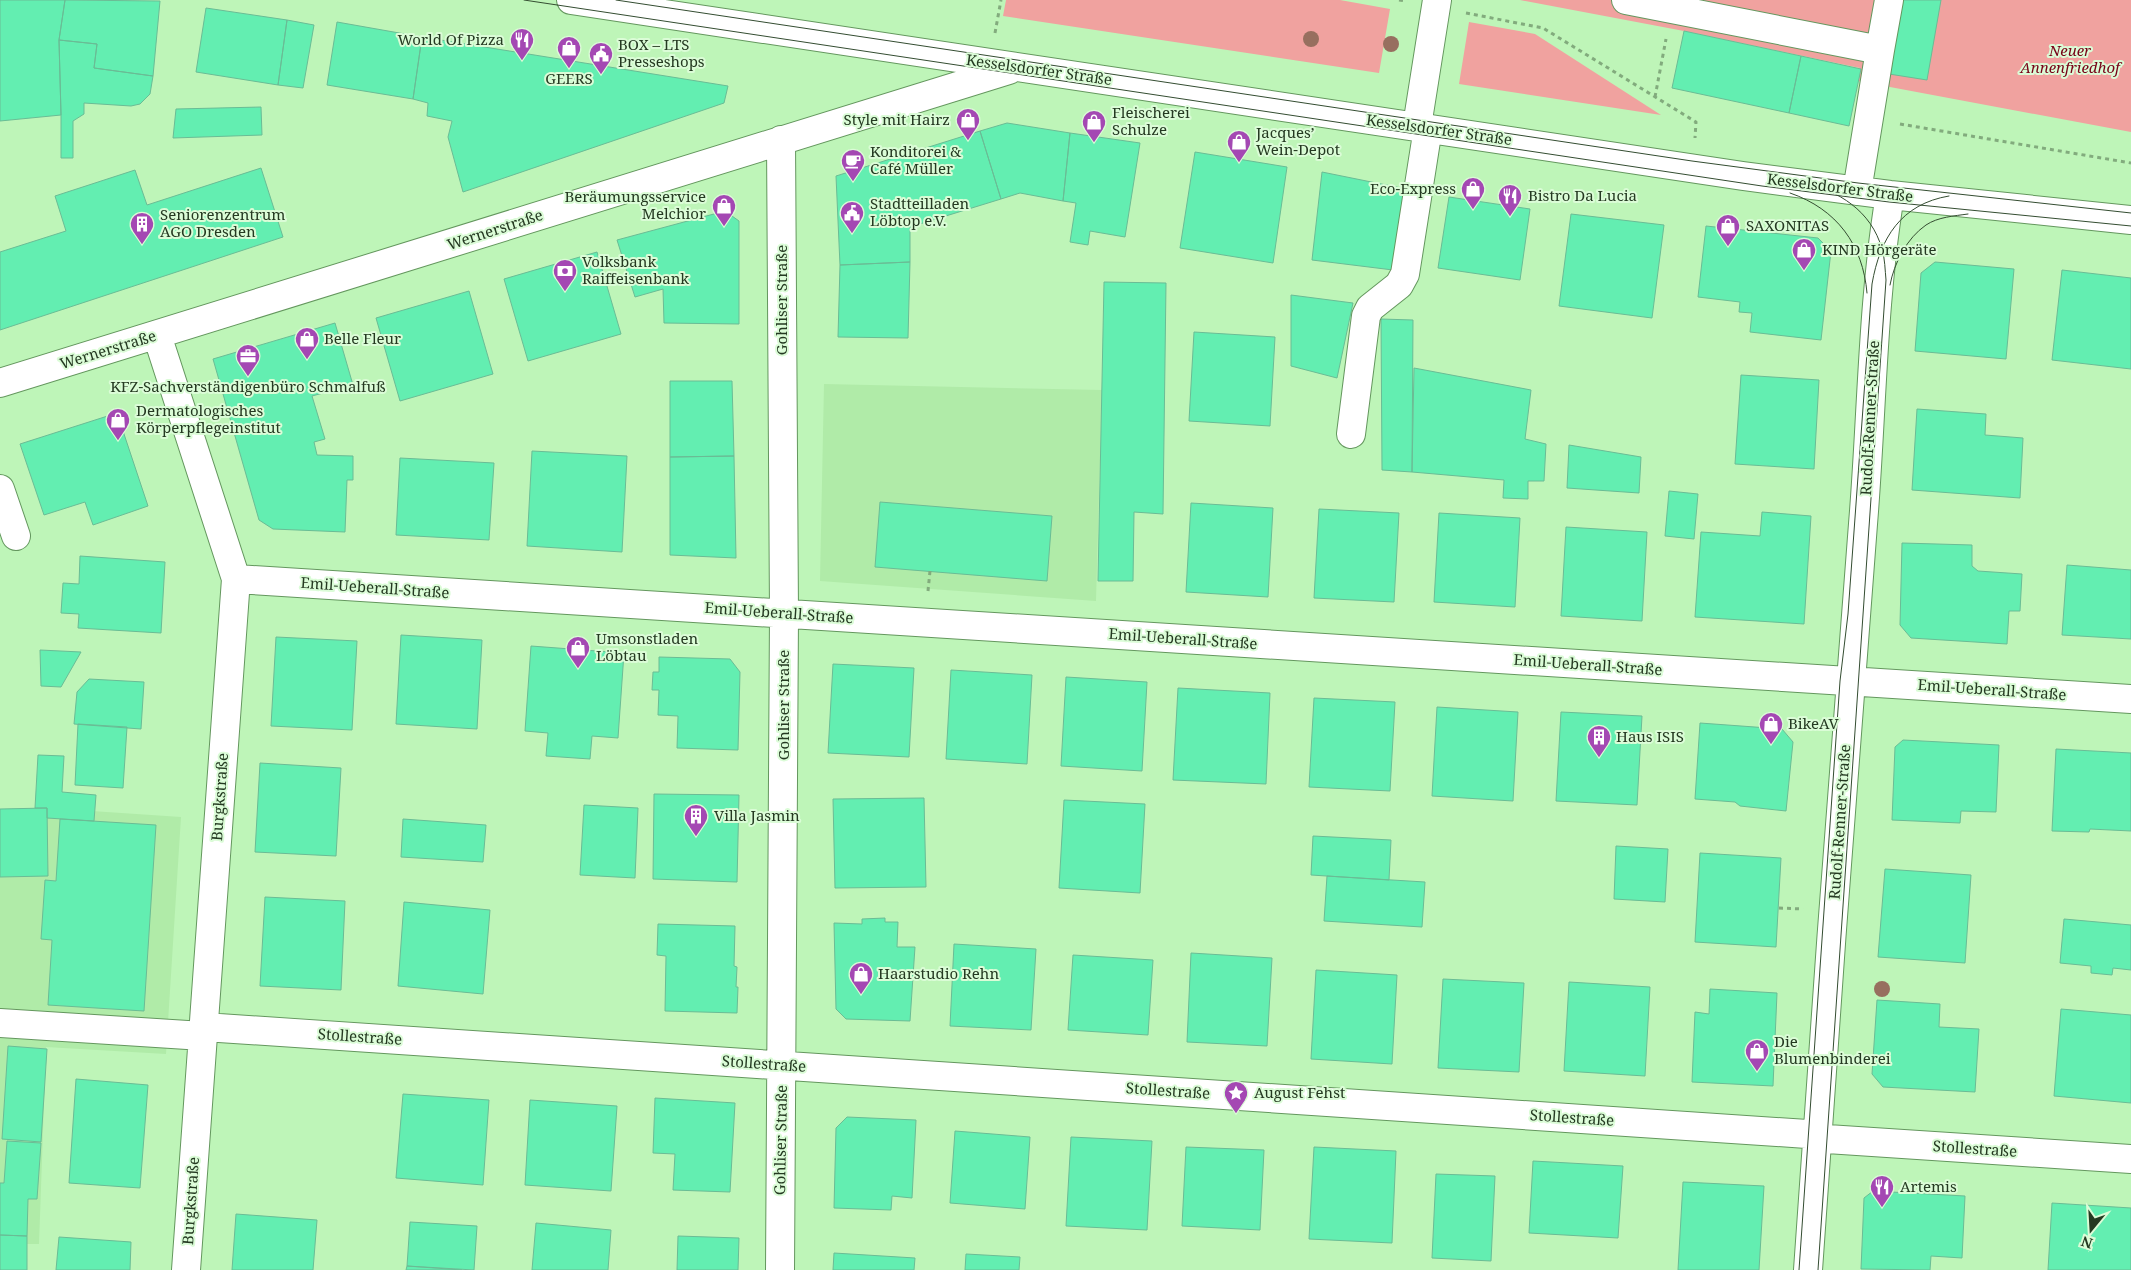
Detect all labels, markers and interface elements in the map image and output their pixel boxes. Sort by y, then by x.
restaurant icon: World Of Pizza [509,27,535,61]
place label: World Of Pizza [398,29,504,49]
place label: BOX – LTS Presseshops [618,34,705,71]
shop icon: GEERS [556,35,582,69]
park label: Neuer Annenfriedhof [2019,40,2123,77]
public building icon: BOX – LTS Presseshops [588,41,614,75]
street label: Kesselsdorfer Straße [965,49,1113,89]
place label: GEERS [545,68,593,88]
place label: Fleischerei Schulze [1112,102,1190,139]
shop icon: Style mit Hairz [955,107,981,141]
place label: Style mit Hairz [843,109,950,129]
shop icon: Fleischerei Schulze [1081,109,1107,143]
street label: Kesselsdorfer Straße [1365,109,1513,149]
place label: Jacques’ Wein-Depot [1255,122,1340,159]
shop icon: Jacques’ Wein-Depot [1226,129,1252,163]
place label: Konditorei & Café Müller [870,141,961,178]
cafe icon: Konditorei & Café Müller [840,148,866,182]
street label: Kesselsdorfer Straße [1766,168,1914,206]
shop icon: Eco-Express [1460,176,1486,210]
place label: Eco-Express [1370,178,1456,198]
restaurant icon: Bistro Da Lucia [1497,183,1523,217]
place label: Bistro Da Lucia [1528,185,1637,205]
place label: Beräumungsservice Melchior [564,186,706,223]
shop icon: Beräumungsservice Melchior [711,193,737,227]
place label: Stadtteilladen Löbtop e.V. [870,193,969,230]
public building icon: Stadtteilladen Löbtop e.V. [839,200,865,234]
place label: Seniorenzentrum AGO Dresden [160,204,286,241]
street label: Wernerstraße [444,204,545,254]
building icon: Seniorenzentrum AGO Dresden [129,211,155,245]
shop icon: SAXONITAS [1715,213,1741,247]
place label: SAXONITAS [1746,215,1829,235]
shop icon: KIND Hörgeräte [1791,237,1817,271]
place label: KIND Hörgeräte [1822,239,1936,259]
street label: Gohliser Straße [771,245,791,355]
place label: Volksbank Raiffeisenbank [582,251,689,288]
bank icon: Volksbank Raiffeisenbank [552,258,578,292]
street label: Wernerstraße [57,325,158,373]
shop icon: Belle Fleur [294,326,320,360]
place label: Belle Fleur [324,328,401,348]
street label: Rudolf-Renner-Straße [1855,340,1883,496]
office icon: KFZ-Sachverständigenbüro Schmalfuß [235,343,261,377]
place label: KFZ-Sachverständigenbüro Schmalfuß [110,376,386,396]
place label: Dermatologisches Körperpflegeinstitut [136,400,281,437]
shop icon: Dermatologisches Körperpflegeinstitut [105,407,131,441]
street label: Emil-Ueberall-Straße [300,572,450,602]
street label: Emil-Ueberall-Straße [704,597,854,627]
street label: Emil-Ueberall-Straße [1108,623,1258,653]
place label: Umsonstladen Löbtau [596,628,698,665]
shop icon: Umsonstladen Löbtau [565,635,591,669]
street label: Emil-Ueberall-Straße [1513,649,1663,679]
street label: Gohliser Straße [773,650,793,760]
street label: Emil-Ueberall-Straße [1917,674,2067,704]
shop icon: BikeAV [1758,711,1784,745]
place label: BikeAV [1788,713,1839,733]
building icon: Haus ISIS [1586,724,1612,758]
place label: Haus ISIS [1616,726,1684,746]
street label: Rudolf-Renner-Straße [1824,744,1854,900]
street label: Burgkstraße [206,752,232,842]
building icon: Villa Jasmin [683,803,709,837]
place label: Villa Jasmin [714,805,800,825]
shop icon: Haarstudio Rehn [848,961,874,995]
place label: Haarstudio Rehn [878,963,999,983]
street label: Stollestraße [317,1023,403,1049]
place label: Die Blumenbinderei [1774,1031,1891,1068]
shop icon: Die Blumenbinderei [1744,1038,1770,1072]
street label: Stollestraße [721,1050,807,1076]
street label: Stollestraße [1125,1077,1211,1103]
place icon: August Fehst [1223,1080,1249,1114]
place label: August Fehst [1254,1082,1345,1102]
street label: Gohliser Straße [769,1085,791,1195]
street label: Stollestraße [1529,1104,1615,1130]
street label: Stollestraße [1932,1135,2018,1161]
street label: Burgkstraße [177,1156,203,1246]
restaurant icon: Artemis [1869,1174,1895,1208]
place label: Artemis [1900,1176,1957,1196]
north arrow [2066,1205,2116,1255]
text: N [2079,1232,2095,1254]

